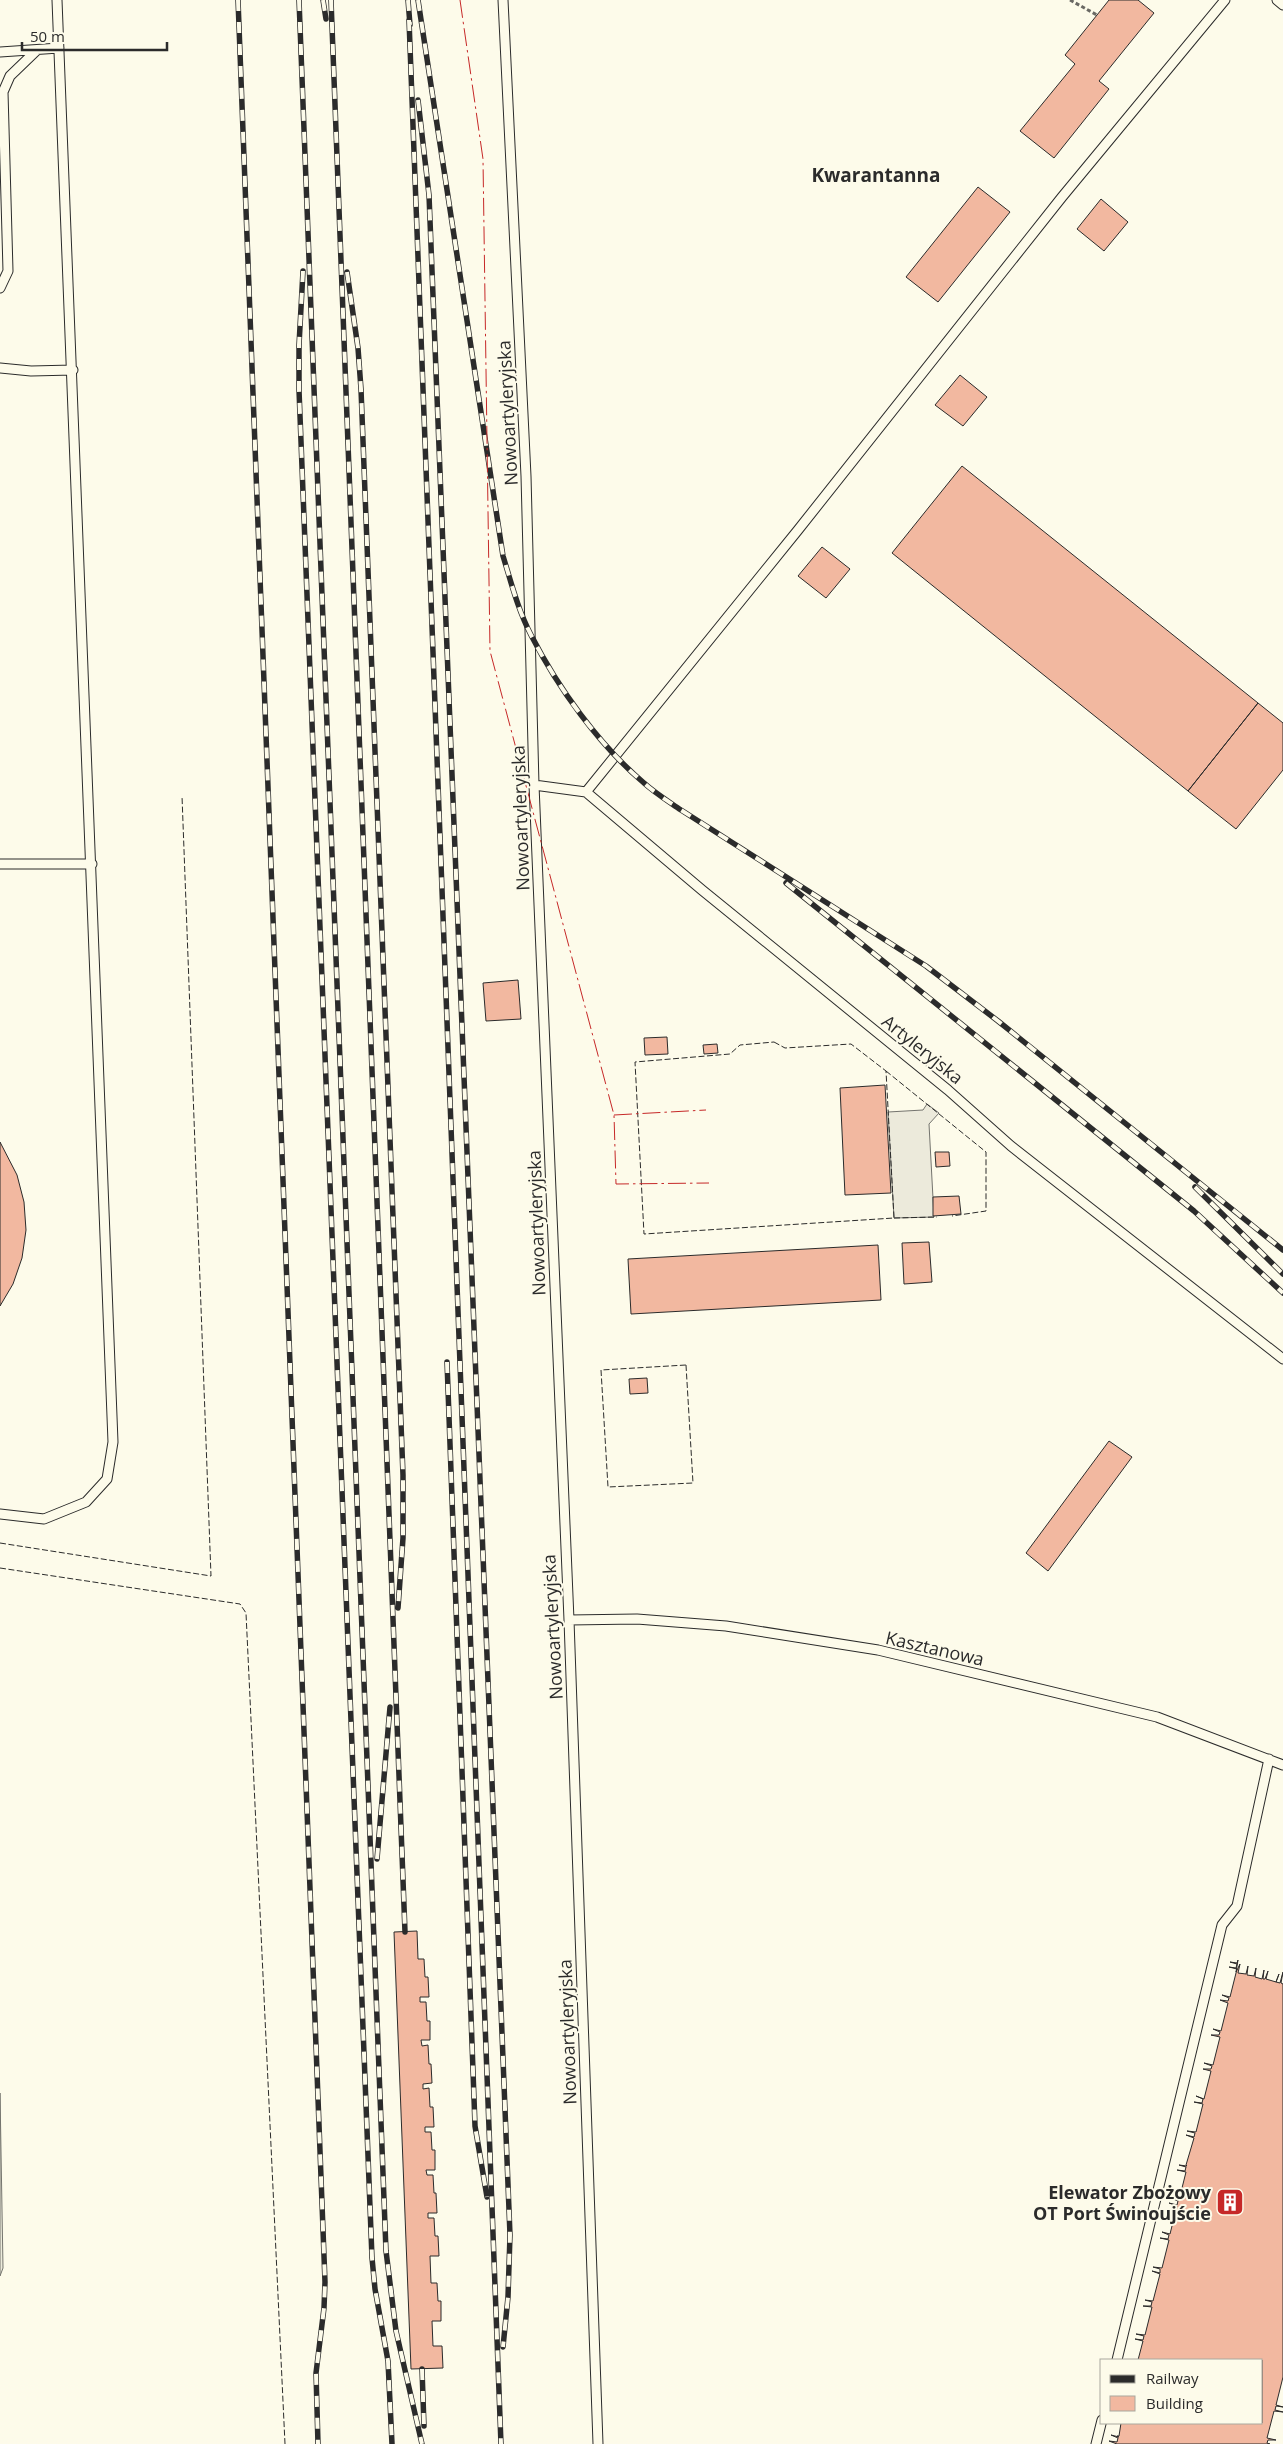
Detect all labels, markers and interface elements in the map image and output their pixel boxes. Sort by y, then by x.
scale bar [22,20,168,52]
text: 50 m [30,26,65,46]
district label: Kwarantanna [811,162,941,188]
street label: Nowoartyleryjska [491,340,523,486]
street label: Nowoartyleryjska [505,745,535,891]
street label: Artyleryjska [877,1009,969,1089]
street label: Nowoartyleryjska [521,1150,551,1296]
street label: Nowoartyleryjska [536,1554,568,1700]
street label: Kasztanowa [883,1625,987,1671]
street label: Nowoartyleryjska [552,1959,582,2105]
place label: Elewator Zbożowy OT Port Świnoujście [1033,2180,1212,2225]
building icon: Elewator Zbożowy OT Port Świnoujście [1215,2187,1245,2217]
legend [1100,2359,1263,2424]
text: Railway [1146,2368,1199,2388]
text: Building [1146,2393,1203,2413]

